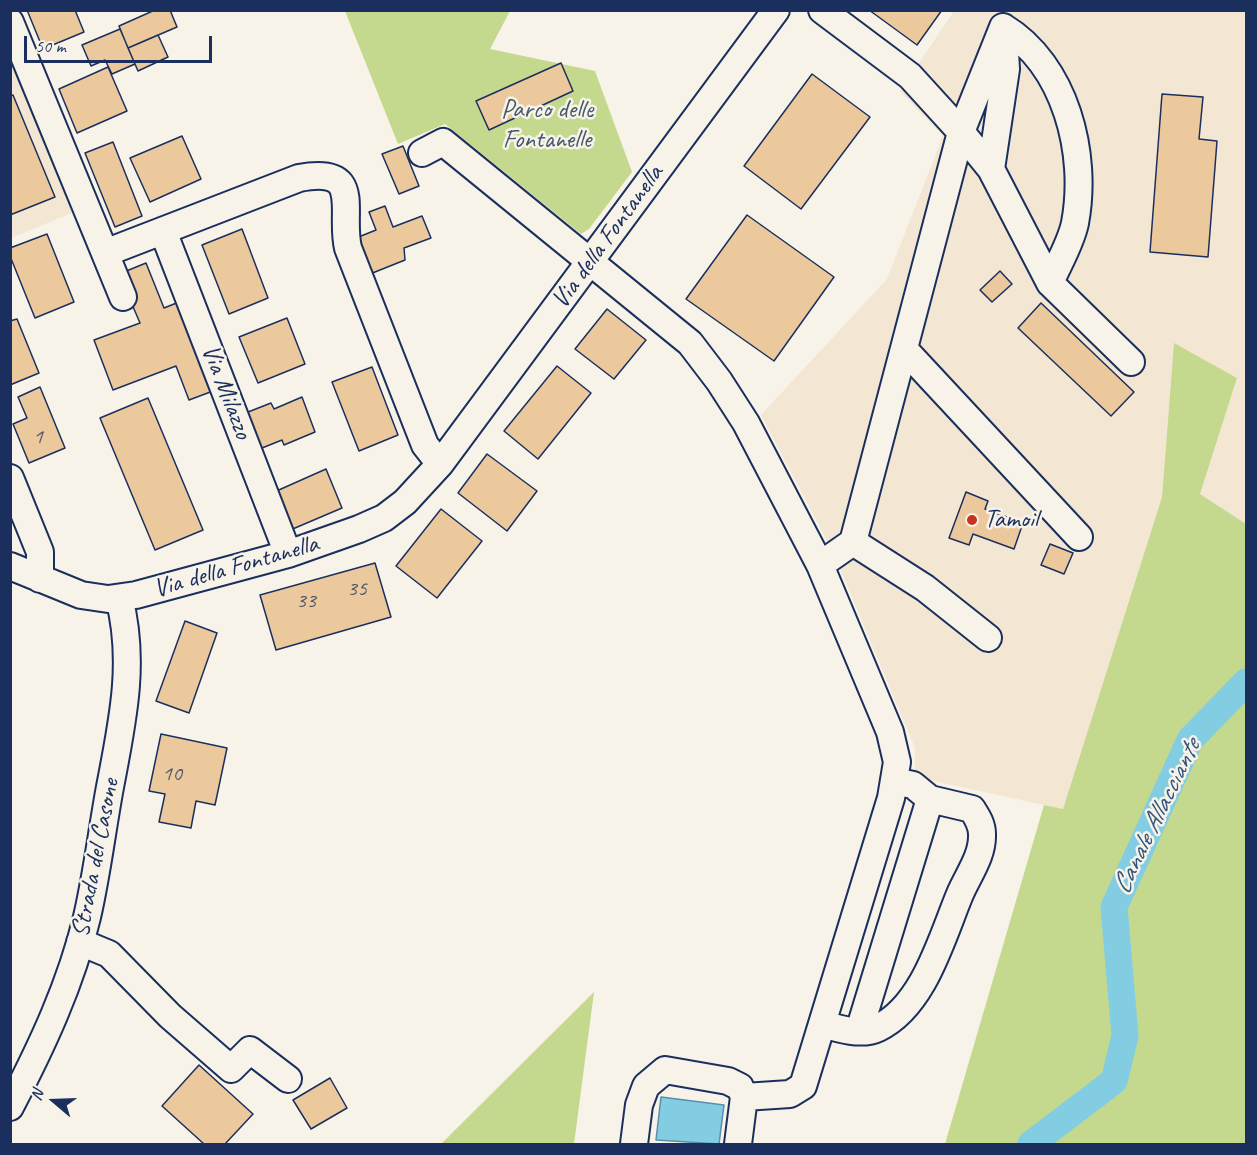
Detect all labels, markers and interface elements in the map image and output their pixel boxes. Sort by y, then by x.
scale bar [27,24,214,62]
text: 50 m [35,35,66,57]
park label: Parco delle Fontanelle [501,94,593,156]
street label: Via della Fontanella [545,159,671,315]
street label: Via Milazzo [194,340,258,444]
house number: 1 [33,424,43,450]
place label: Tamoil [984,504,1038,536]
marker: Tamoil [965,513,979,527]
street label: Via della Fontanella [150,529,322,605]
house number: 35 [347,576,367,602]
house number: 33 [296,588,316,614]
water label: Canale Allacciante [1106,735,1208,899]
house number: 10 [162,761,182,787]
street label: Strada del Casone [65,776,127,940]
north arrow [24,1071,84,1131]
text: N [26,1087,48,1103]

